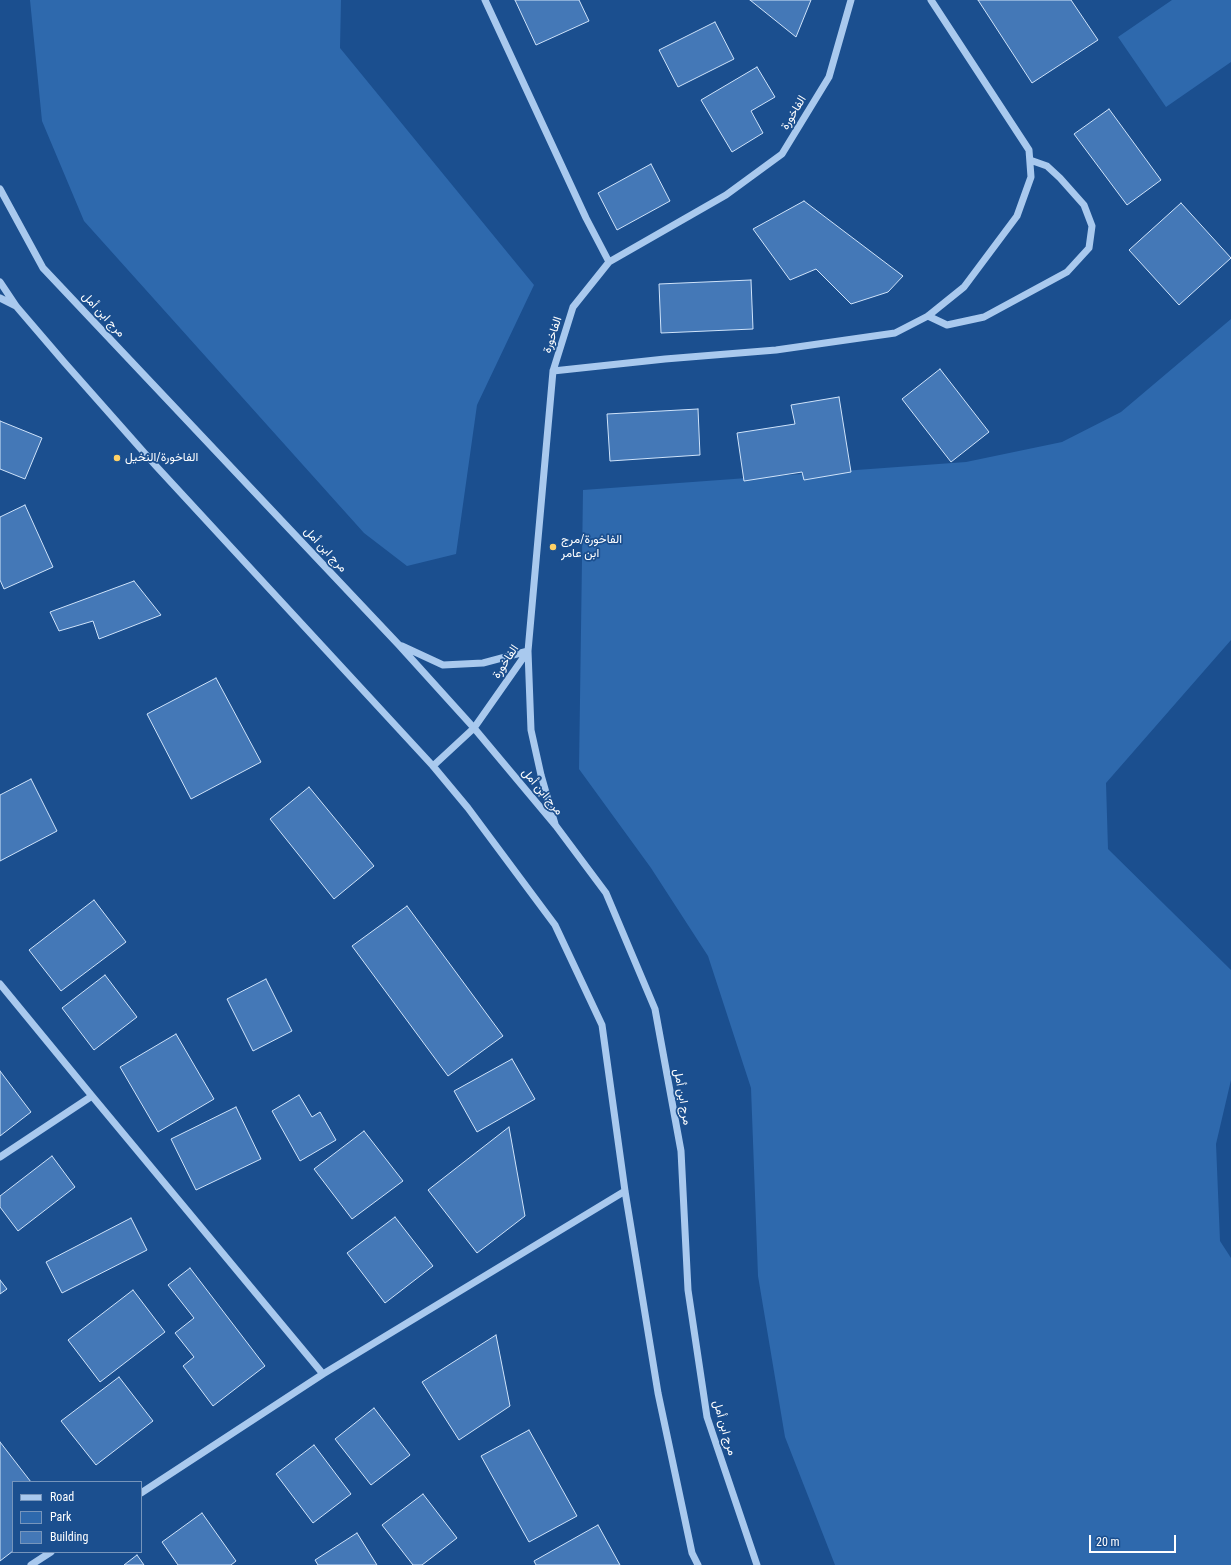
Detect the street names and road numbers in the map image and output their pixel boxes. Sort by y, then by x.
street label: الفاخورة [778,93,810,133]
street label: مرج ابن أمل [78,289,128,341]
street label: الفاخورة [540,315,566,355]
street label: مرج ابن أمل [300,524,350,576]
street label: الفاخورة [490,642,522,682]
street label: مرج ابن أمل [518,766,566,818]
street label: مرج ابن أمل [670,1068,694,1126]
street label: مرج ابن أمل [709,1399,739,1457]

